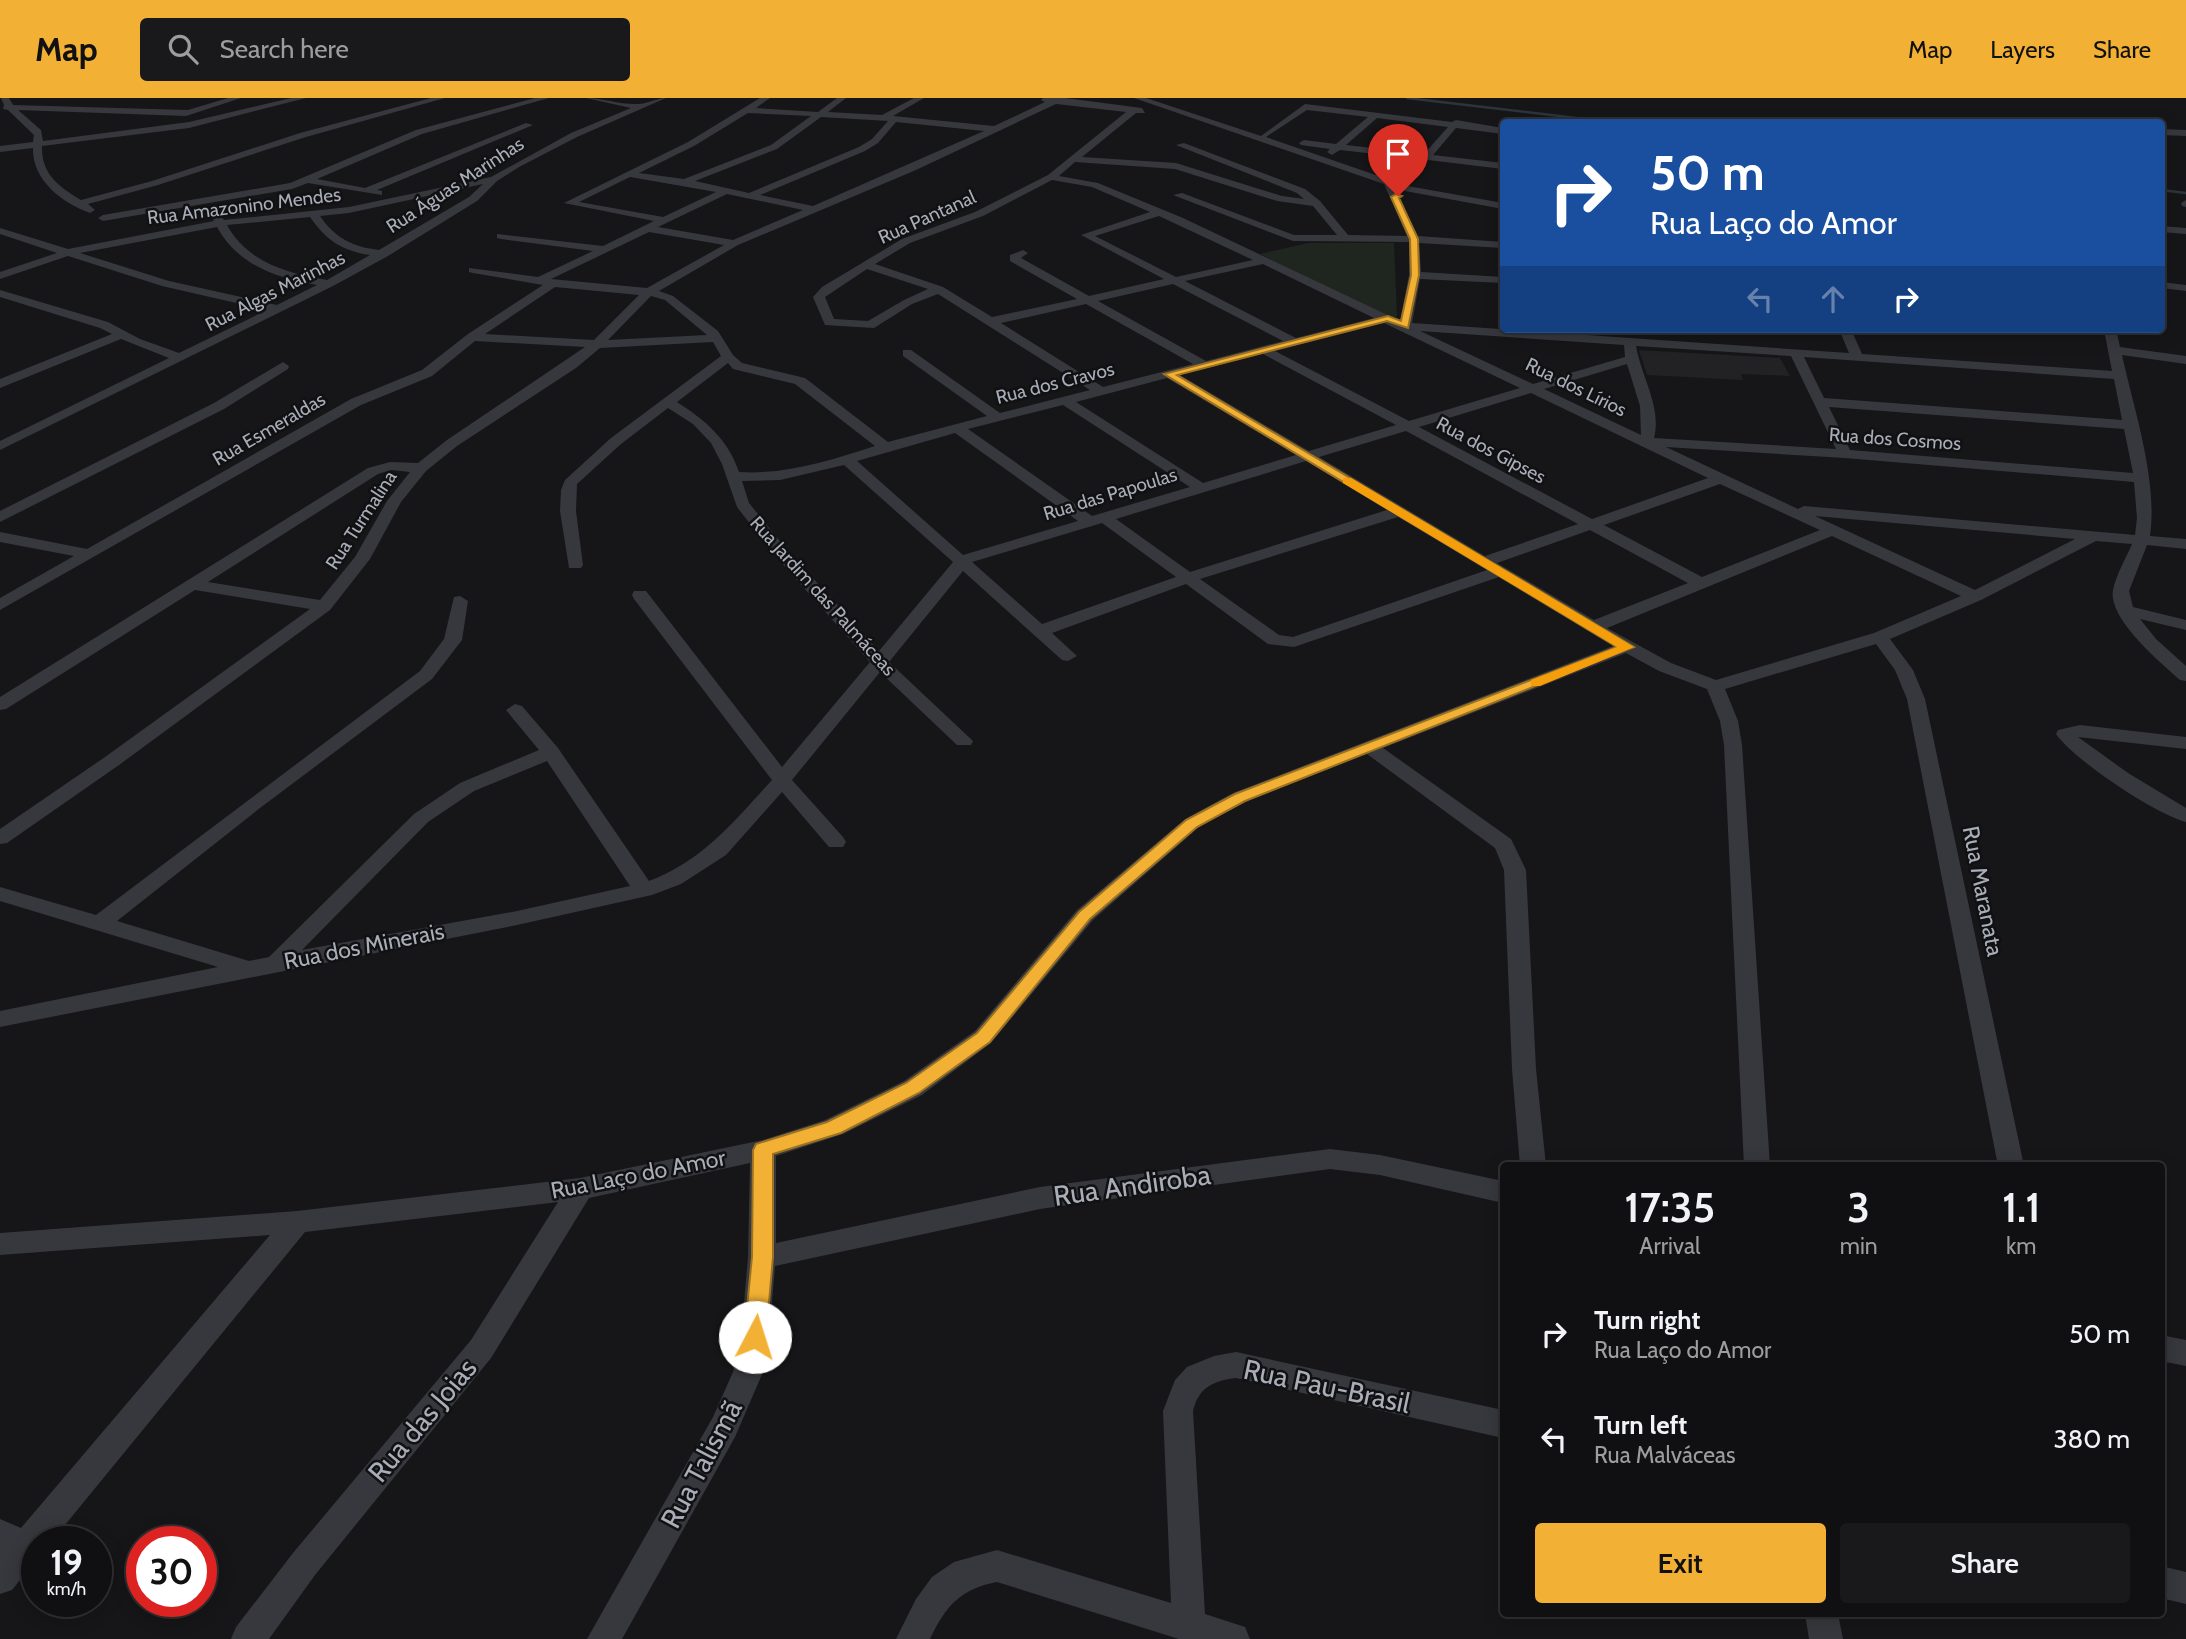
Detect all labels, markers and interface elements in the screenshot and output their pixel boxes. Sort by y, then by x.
search box [140,18,630,81]
text: Map [35,29,98,69]
icon: search [164,30,202,68]
text: Search here [220,33,349,65]
text: Map [1908,35,1952,64]
text: Layers [1990,35,2055,64]
text: Share [2093,35,2151,64]
pin [1368,124,1428,196]
street label: Rua Águas Marinhas [381,131,528,238]
icon: arrive [1379,135,1417,173]
text: 50 m [1650,143,1765,202]
icon: right [1535,147,1626,238]
street label: Rua Amazonino Mendes [146,183,342,229]
street label: Rua Pantanal [875,185,980,249]
text: Rua Laço do Amor [1650,203,1897,242]
street label: Rua Algas Marinhas [201,246,349,336]
icon: left [1741,280,1779,318]
icon: ahead [1814,280,1852,318]
icon: right [1887,280,1925,318]
street label: Rua dos Lírios [1522,353,1630,421]
street label: Rua dos Cravos [993,357,1117,409]
street label: Rua Esmeraldas [209,387,329,471]
street label: Rua dos Gipses [1432,412,1550,488]
street label: Rua dos Cosmos [1828,423,1962,455]
street label: Rua das Papoulas [1040,463,1180,525]
street label: Rua Turmalina [321,466,401,574]
street label: Rua Jardim das Palmáceas [745,512,901,681]
street label: Rua Maranata [1957,824,2009,958]
street label: Rua dos Minerais [282,917,446,975]
street label: Rua Laço do Amor [548,1143,728,1205]
street label: Rua Andiroba [1051,1157,1213,1213]
text: 17:35 [1625,1181,1715,1233]
text: 3 [1847,1181,1870,1233]
text: 1.1 [2002,1181,2040,1233]
text: Arrival [1639,1232,1700,1260]
text: min [1840,1232,1878,1260]
text: km [2006,1232,2037,1260]
position arrow [718,1300,792,1374]
text: Turn right [1594,1304,1700,1336]
icon: right [1535,1315,1573,1353]
text: 50 m [2069,1318,2130,1350]
text: Rua Laço do Amor [1594,1336,1771,1364]
street label: Rua das Joias [360,1351,484,1489]
street label: Rua Pau-Brasil [1241,1352,1414,1420]
street label: Rua Talismã [653,1394,749,1534]
text: Turn left [1594,1409,1687,1441]
icon: left [1535,1420,1573,1458]
text: 380 m [2053,1423,2130,1455]
text: Rua Malváceas [1594,1441,1736,1469]
button: Exit [1535,1523,1826,1603]
button: Share [1840,1523,2130,1603]
speed limit sign: 30 [126,1526,217,1617]
text: 19 [50,1541,83,1584]
text: km/h [47,1578,86,1600]

